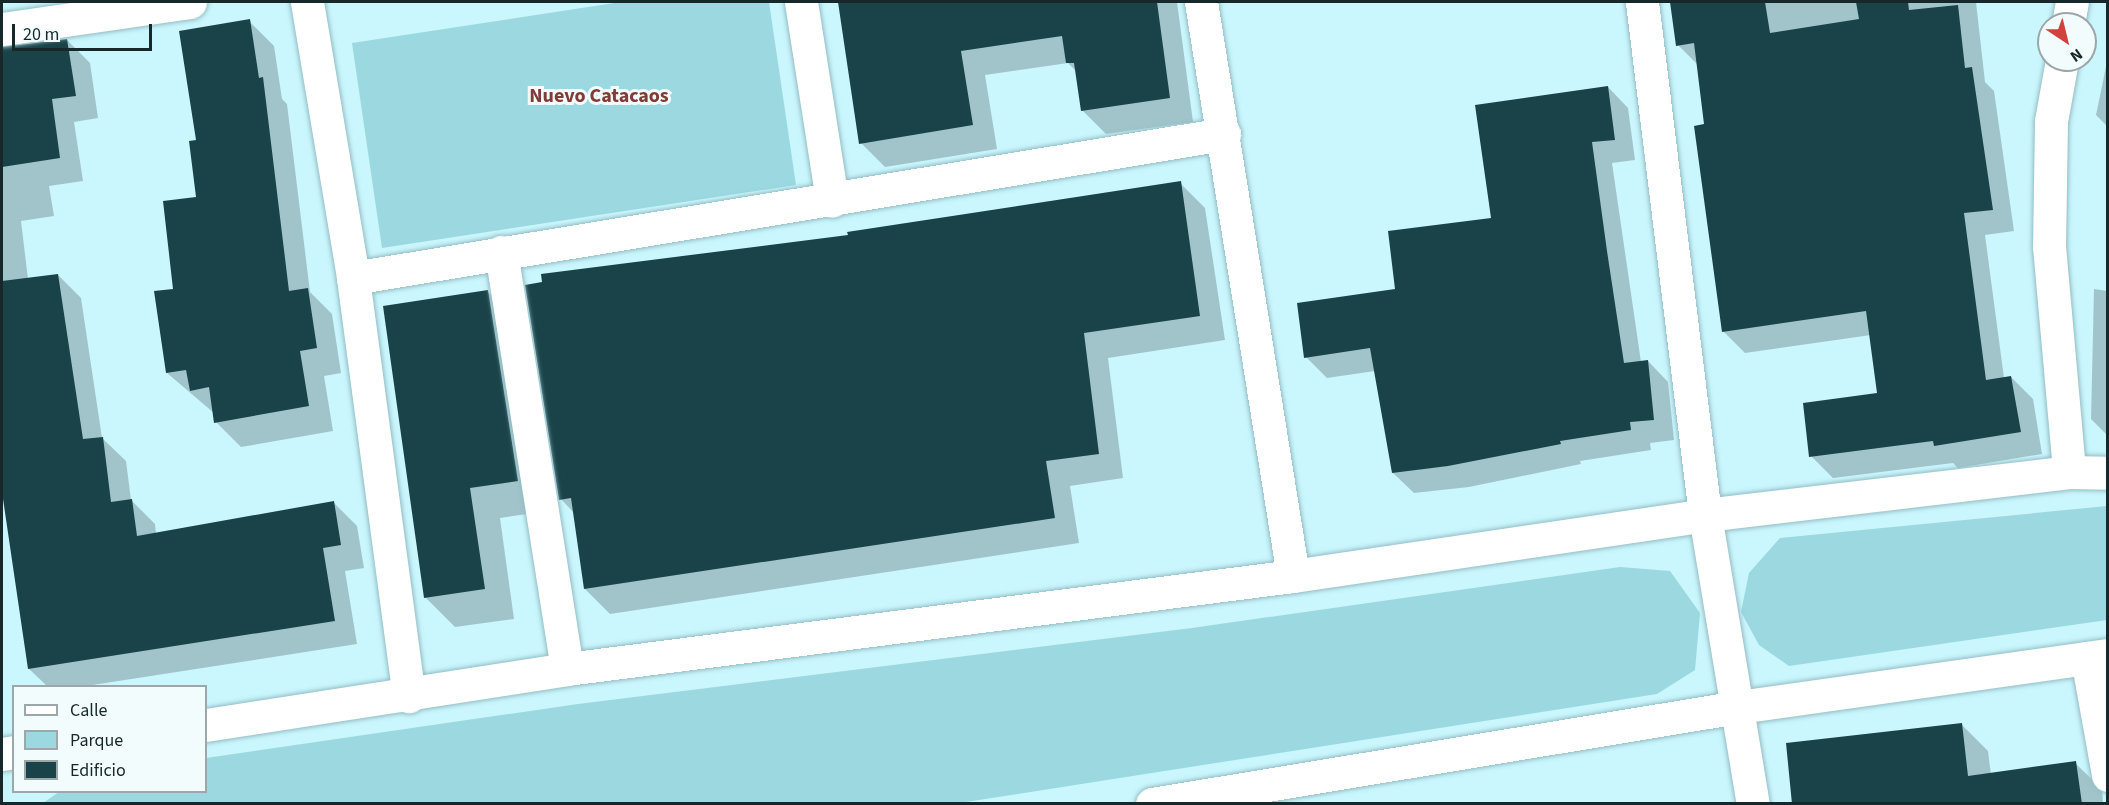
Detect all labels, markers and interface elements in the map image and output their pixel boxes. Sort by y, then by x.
scale bar [15,12,154,50]
north arrow [2037,12,2097,72]
text: 20 m [23,22,59,47]
text: N [2066,43,2087,67]
district label: Nuevo Catacaos [529,84,669,108]
legend [12,685,207,793]
text: Calle [70,698,107,723]
text: Parque [70,728,123,753]
text: Edificio [70,758,126,783]

